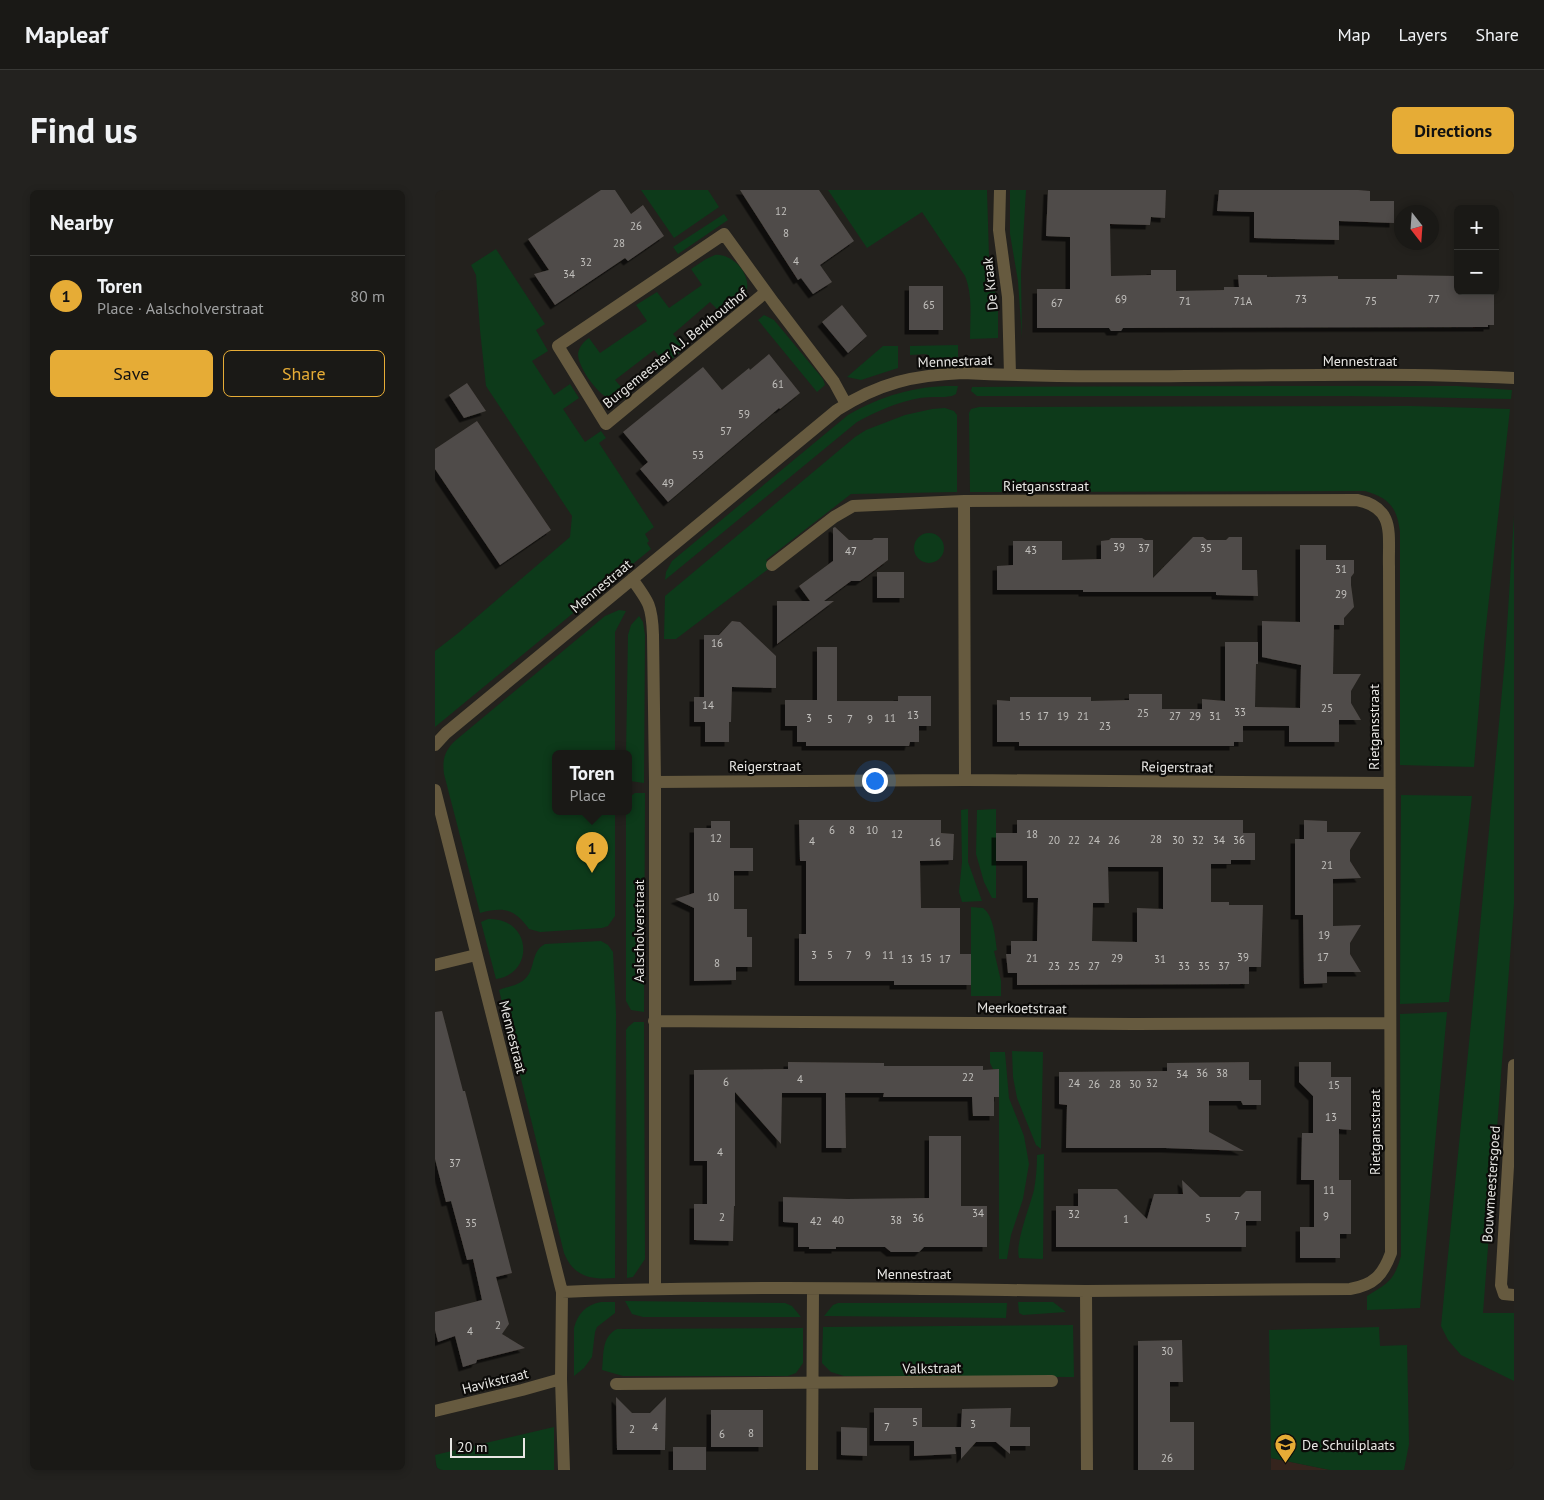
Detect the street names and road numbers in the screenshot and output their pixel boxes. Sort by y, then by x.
street label: De Kraak [978,256,1002,312]
street label: Burgemeester A.J. Berkhouthof [599,284,751,412]
street label: Mennestraat [917,351,993,371]
street label: Mennestraat [1323,352,1398,370]
street label: Rietgansstraat [1003,477,1089,495]
street label: Mennestraat [567,555,636,617]
street label: Rietgansstraat [1365,684,1383,770]
street label: Reigerstraat [729,757,801,775]
street label: Reigerstraat [1141,757,1213,777]
street label: Aalscholverstraat [630,879,648,983]
street label: Meerkoetstraat [977,998,1067,1018]
street label: Mennestraat [495,999,531,1076]
street label: Rietgansstraat [1366,1089,1384,1175]
street label: Bouwmeestersgoed [1478,1125,1504,1243]
street label: Mennestraat [877,1265,952,1283]
street label: Valkstraat [901,1358,962,1378]
street label: Havikstraat [460,1364,530,1398]

